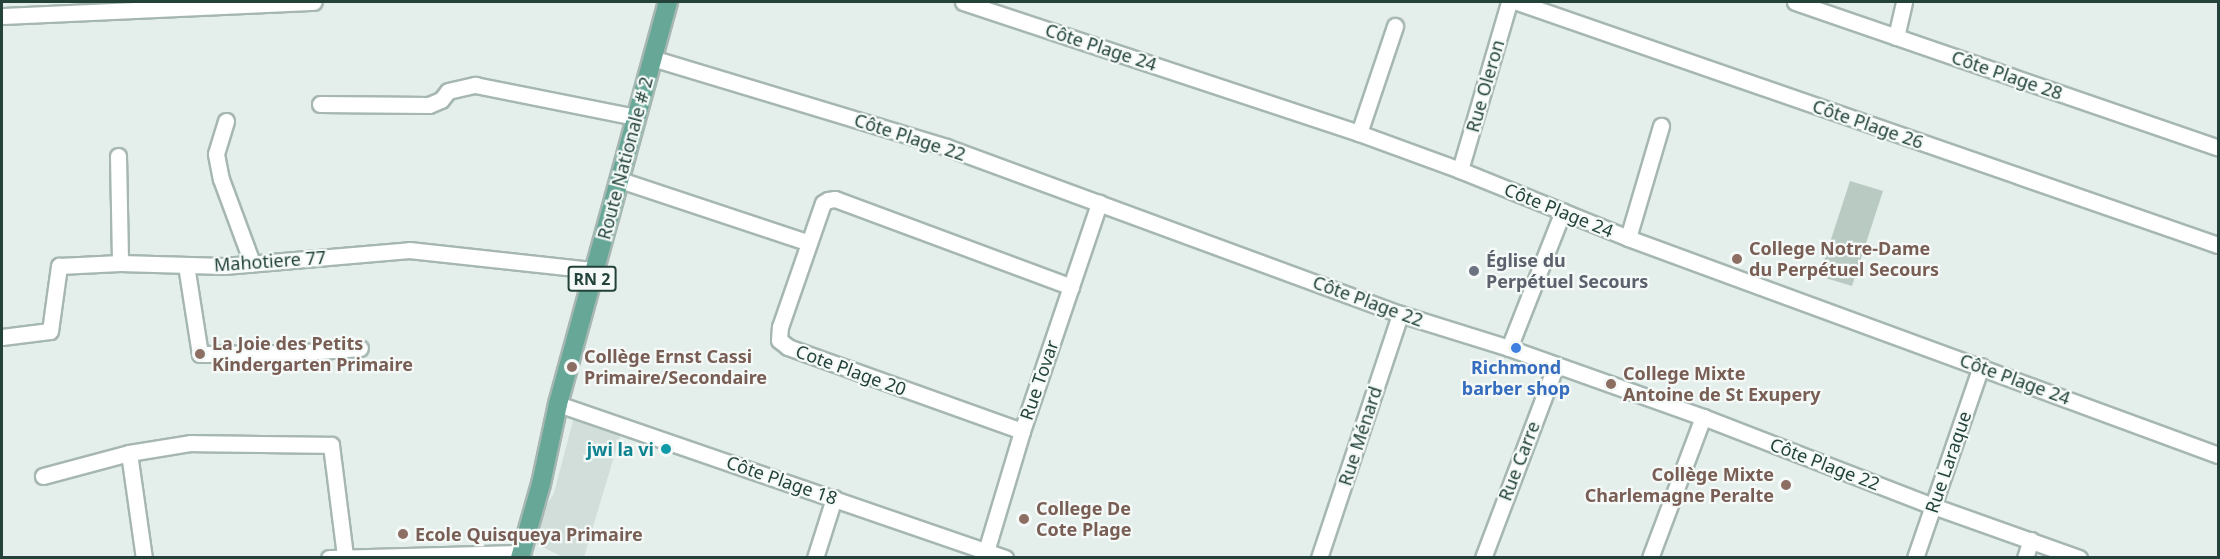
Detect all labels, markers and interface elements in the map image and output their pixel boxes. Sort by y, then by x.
street label: Côte Plage 24 [1043,19,1159,75]
street label: Rue Oleron [1462,37,1508,135]
street label: Côte Plage 28 [1949,46,2065,104]
street label: Route Nationale # 2 [593,74,657,242]
street label: Côte Plage 26 [1810,95,1926,153]
street label: Côte Plage 22 [852,109,968,165]
street label: Côte Plage 24 [1501,178,1617,242]
place label: College Notre-Dame du Perpétuel Secours [1749,238,1939,280]
street label: Mahotiere 77 [213,246,327,276]
place label: Église du Perpétuel Secours [1486,250,1648,292]
marker: College Notre-Dame du Perpétuel Secours [1730,252,1744,266]
marker: Église du Perpétuel Secours [1467,264,1481,278]
road number: RN 2 [566,266,618,292]
street label: Côte Plage 22 [1310,271,1426,331]
place label: La Joie des Petits Kindergarten Primaire [212,333,413,376]
street label: Rue Tovar [1015,337,1063,423]
street label: Cote Plage 20 [793,340,909,400]
marker: Richmond barber shop [1509,341,1523,355]
place label: Collège Ernst Cassi Primaire/Secondaire [584,346,767,388]
marker: La Joie des Petits Kindergarten Primaire [193,347,207,361]
street label: Côte Plage 24 [1957,349,2073,409]
place label: Richmond barber shop [1462,357,1570,400]
marker: Collège Ernst Cassi Primaire/Secondaire [565,360,579,374]
place label: College Mixte Antoine de St Exupery [1623,363,1821,406]
marker: College Mixte Antoine de St Exupery [1604,377,1618,391]
street label: Rue Ménard [1334,384,1386,488]
street label: Rue Laraque [1921,408,1975,516]
street label: Rue Carre [1494,418,1544,504]
street label: Côte Plage 22 [1767,433,1883,495]
place label: jwi la vi [587,438,654,460]
marker: jwi la vi [659,442,673,456]
street label: Côte Plage 18 [724,451,840,509]
place label: Collège Mixte Charlemagne Peralte [1585,464,1774,506]
marker: Collège Mixte Charlemagne Peralte [1779,478,1793,492]
place label: College De Cote Plage [1036,498,1131,540]
marker: College De Cote Plage [1017,512,1031,526]
place label: Ecole Quisqueya Primaire [415,523,643,545]
marker: Ecole Quisqueya Primaire [396,527,410,541]

